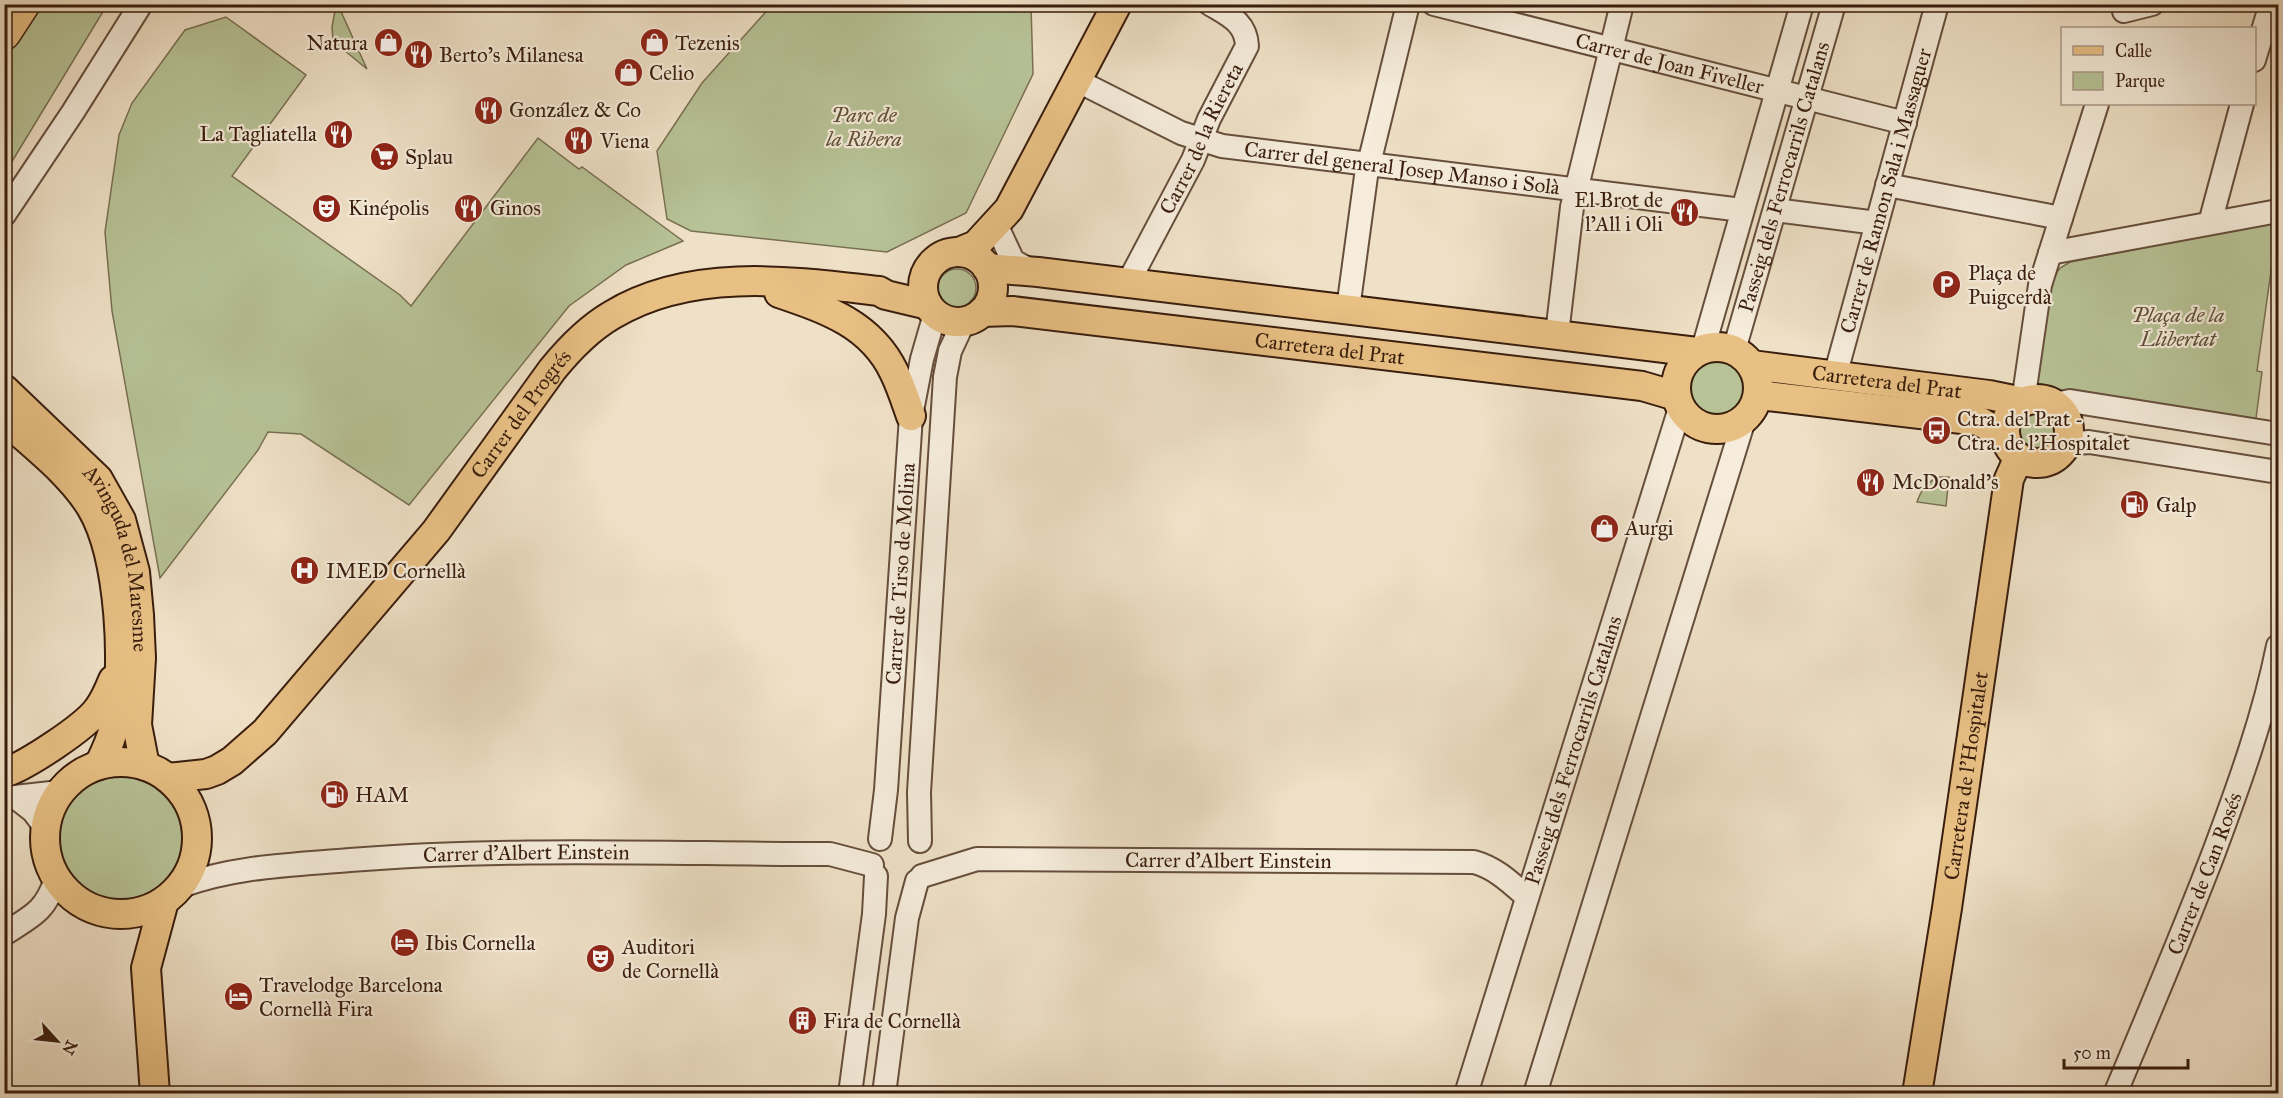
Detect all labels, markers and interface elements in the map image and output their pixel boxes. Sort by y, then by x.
shop icon: Natura [373,27,405,59]
shop icon: Tezenis [638,27,670,59]
street label: Carrer de Joan Fiveller [1573,27,1767,100]
legend [2061,27,2256,105]
place label: Natura [306,30,368,56]
place label: Tezenis [675,30,740,56]
restaurant icon: Berto's Milanesa [402,39,434,71]
street label: Passeig dels Ferrocarrils Catalans [1733,39,1835,315]
text: Calle [2115,40,2152,62]
place label: Berto's Milanesa [439,42,584,68]
street label: Carrer de Ramon Sala i Massaguer [1834,45,1937,336]
shop icon: Celio [612,57,644,89]
street label: Carrer de la Riereta [1154,58,1249,219]
place label: Celio [649,60,694,86]
text: Parque [2115,70,2165,93]
restaurant icon: González & Co [472,94,504,126]
place label: González & Co [509,97,641,123]
park label: Parc de la Ribera [825,102,902,152]
restaurant icon: La Tagliatella [322,118,354,150]
place label: La Tagliatella [200,121,317,147]
restaurant icon: Viena [563,125,595,157]
place label: Viena [599,128,649,154]
street label: Carrer del general Josep Manso i Solà [1243,136,1561,200]
supermarket icon: Splau [368,141,400,173]
place label: Splau [405,144,453,170]
place label: El Brot de l'All i Oli [1574,187,1663,237]
theatre icon: Kinépolis [311,192,343,224]
restaurant icon: Ginos [453,192,485,224]
place label: Kinépolis [348,195,429,221]
place label: Ginos [490,195,541,221]
restaurant icon: El Brot de l'All i Oli [1668,196,1700,228]
place label: Plaça de Puigcerdà [1968,260,2052,310]
parking icon: Plaça de Puigcerdà [1931,269,1963,301]
park label: Plaça de la Llibertat [2132,302,2224,352]
street label: Carretera del Prat [1253,327,1407,371]
street label: Carrer del Progrés [465,344,577,484]
street label: Carretera del Prat [1811,360,1964,405]
place label: Ctra. del Prat - Ctra. de l'Hospitalet [1957,406,2130,456]
bus stop icon: Ctra. del Prat - Ctra. de l'Hospitalet [1920,415,1952,447]
street label: Avinguda del Maresme [77,458,154,653]
street label: Carrer de Tirso de Molina [880,462,921,686]
restaurant icon: McDonald's [1855,466,1887,498]
place label: McDonald's [1892,469,1999,495]
fuel station icon: Galp [2119,489,2151,521]
place label: Galp [2156,492,2196,518]
shop icon: Aurgi [1588,512,1620,544]
place label: Aurgi [1624,515,1674,541]
hospital icon: IMED Cornellà [289,555,321,587]
place label: IMED Cornellà [326,558,466,584]
street label: Passeig dels Ferrocarrils Catalans [1519,613,1627,888]
street label: Carretera de l'Hospitalet [1938,669,1994,882]
fuel station icon: HAM [318,779,350,811]
place label: HAM [355,782,409,808]
street label: Carrer de Can Rosés [2161,789,2248,959]
street label: Carrer d'Albert Einstein [422,839,630,868]
street label: Carrer d'Albert Einstein [1125,847,1332,874]
hotel icon: Ibis Cornella [388,927,420,959]
place label: Ibis Cornella [425,930,535,956]
place label: Auditori de Cornellà [621,934,719,984]
theatre icon: Auditori de Cornellà [585,943,617,975]
place label: Travelodge Barcelona Cornellà Fira [259,972,443,1022]
hotel icon: Travelodge Barcelona Cornellà Fira [222,981,254,1013]
building icon: Fira de Cornellà [786,1005,818,1037]
place label: Fira de Cornellà [823,1008,961,1034]
north arrow [27,1011,87,1071]
scale bar [2064,1032,2188,1070]
text: N [58,1037,81,1058]
text: 50 m [2073,1042,2111,1064]

